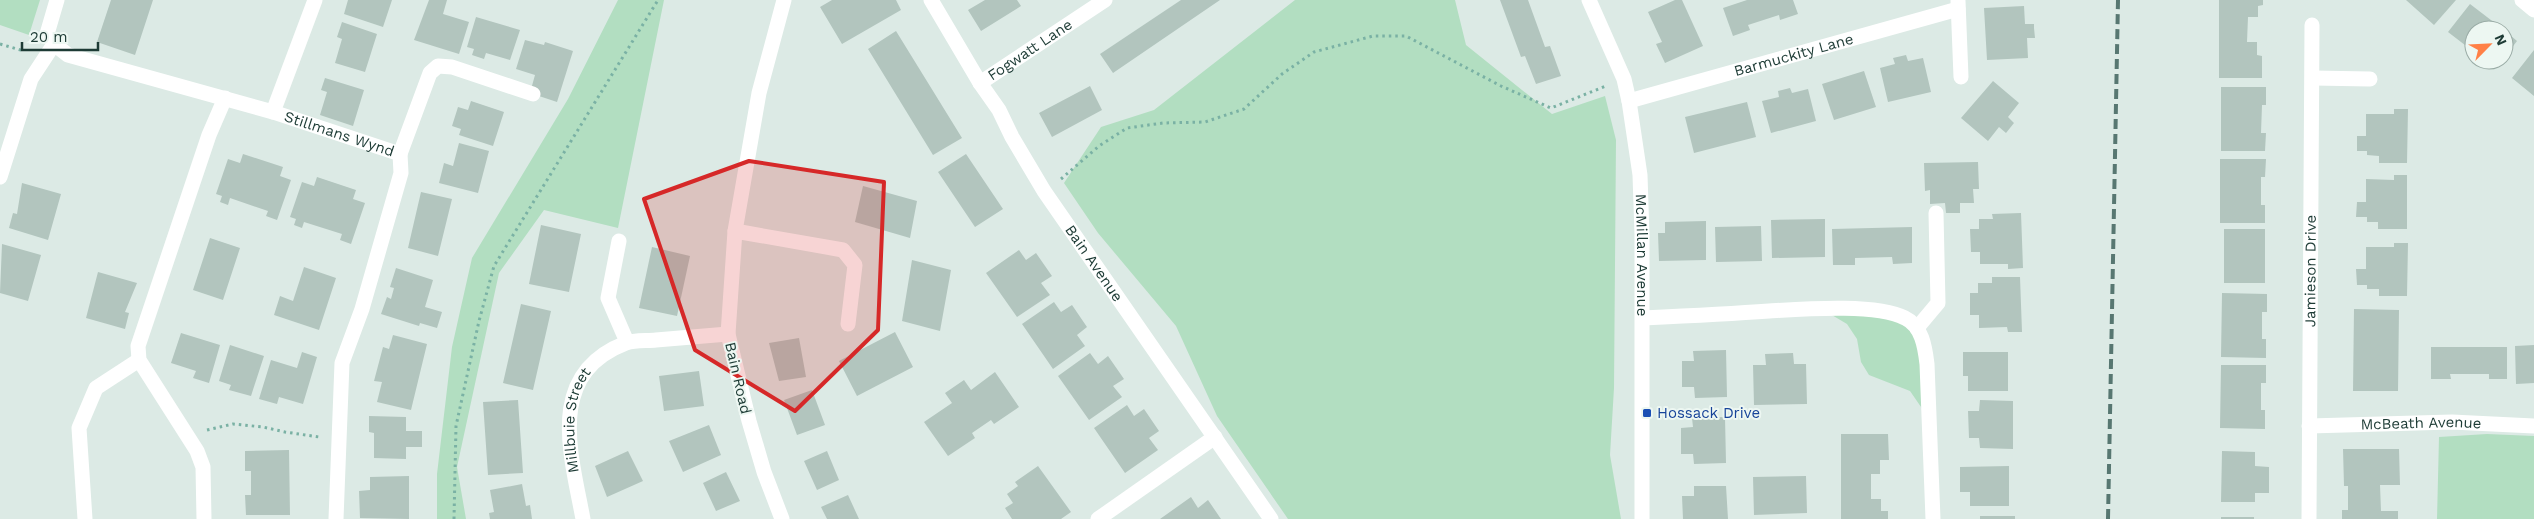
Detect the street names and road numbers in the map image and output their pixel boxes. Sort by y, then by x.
street label: Fogwatt Lane [984,15,1076,84]
street label: Barmuckity Lane [1732,30,1855,80]
street label: Stillmans Wynd [282,107,397,160]
street label: McMillan Avenue [1632,194,1651,316]
street label: Jamieson Drive [2301,215,2320,327]
street label: Bain Avenue [1061,221,1127,305]
street label: Bain Road [721,340,755,416]
street label: Millbuie Street [560,363,595,474]
street label: McBeath Avenue [2360,413,2482,434]

